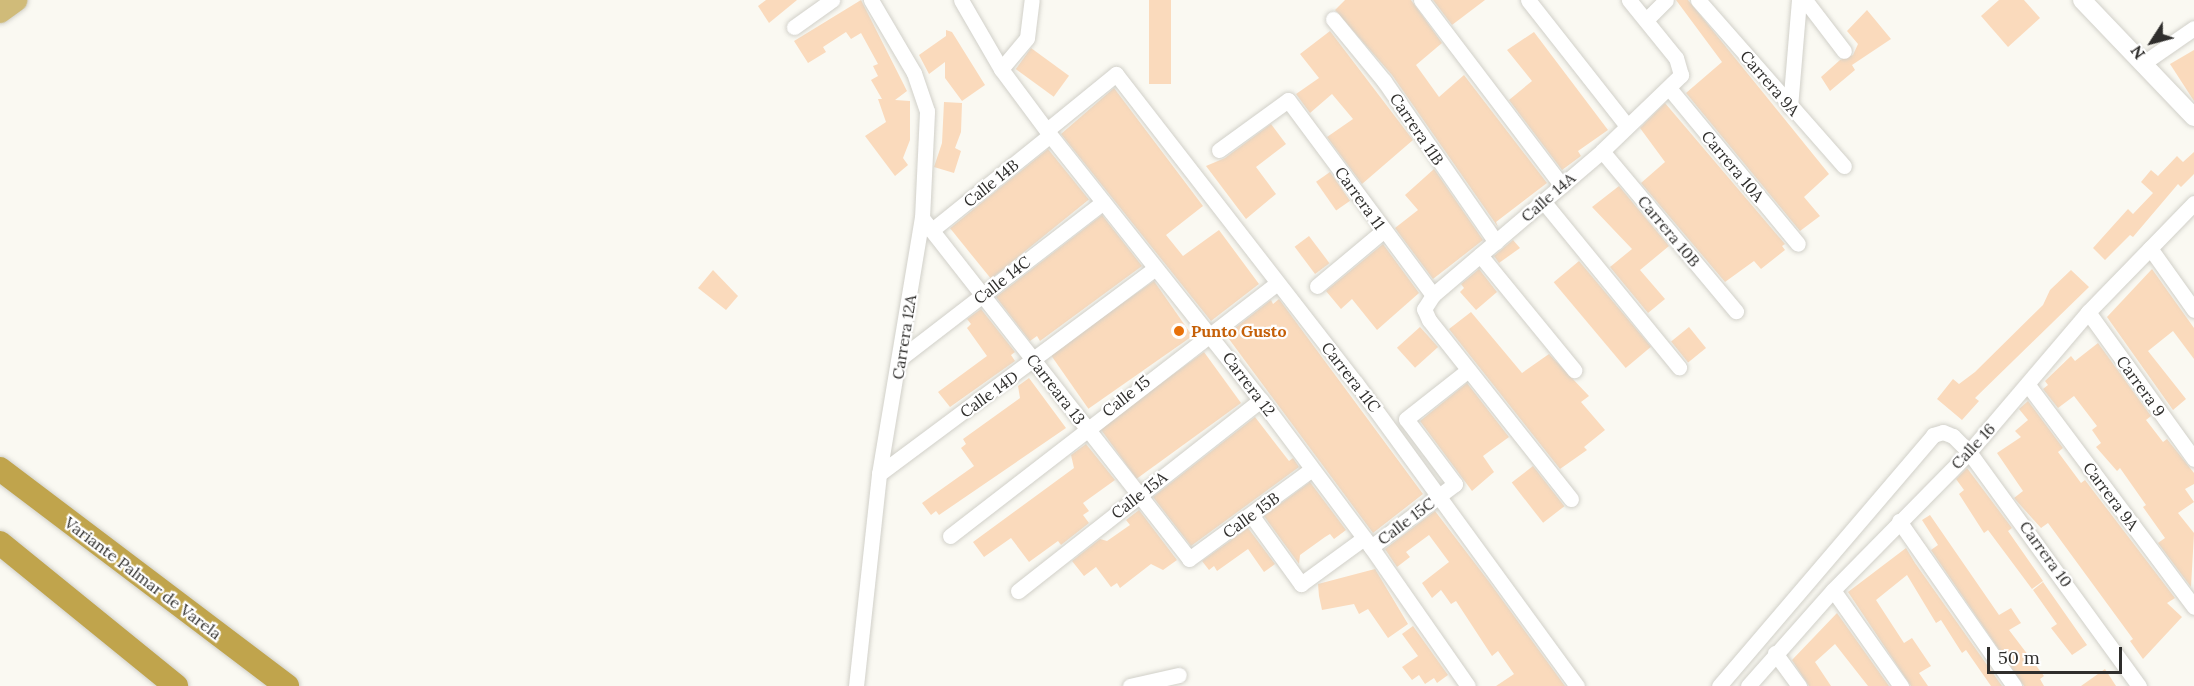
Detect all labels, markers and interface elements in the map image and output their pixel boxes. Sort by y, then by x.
north arrow [2122,12,2182,72]
text: N [2126,42,2149,63]
street label: Carrera 9A [1736,46,1804,120]
street label: Carrera 11B [1386,89,1448,169]
street label: Carrera 10A [1698,127,1768,205]
street label: Calle 14B [960,155,1022,211]
street label: Carrera 11 [1331,163,1389,233]
street label: Calle 14A [1517,168,1579,226]
street label: Carrera 10B [1634,192,1704,270]
street label: Calle 14C [970,252,1034,308]
street label: Carrera 12A [888,293,920,381]
place label: Punto Gusto [1191,321,1286,341]
marker: Punto Gusto [1172,324,1186,338]
street label: Carrera 11C [1318,338,1384,416]
street label: Carrera 12 [1219,348,1279,420]
street label: Carreara 13 [1023,350,1089,428]
street label: Carrera 9 [2113,352,2169,420]
street label: Calle 14D [956,366,1022,422]
street label: Calle 15 [1098,371,1154,421]
street label: Calle 16 [1947,419,1999,473]
street label: Carrera 9A [2079,458,2143,534]
street label: Calle 15A [1107,467,1171,523]
street label: Calle 15B [1219,488,1283,542]
street label: Calle 15C [1374,493,1438,549]
street label: Variante Palmar de Varela [61,513,225,643]
street label: Carrera 10 [2016,517,2076,591]
scale bar [1990,635,2125,673]
text: 50 m [1998,646,2040,669]

